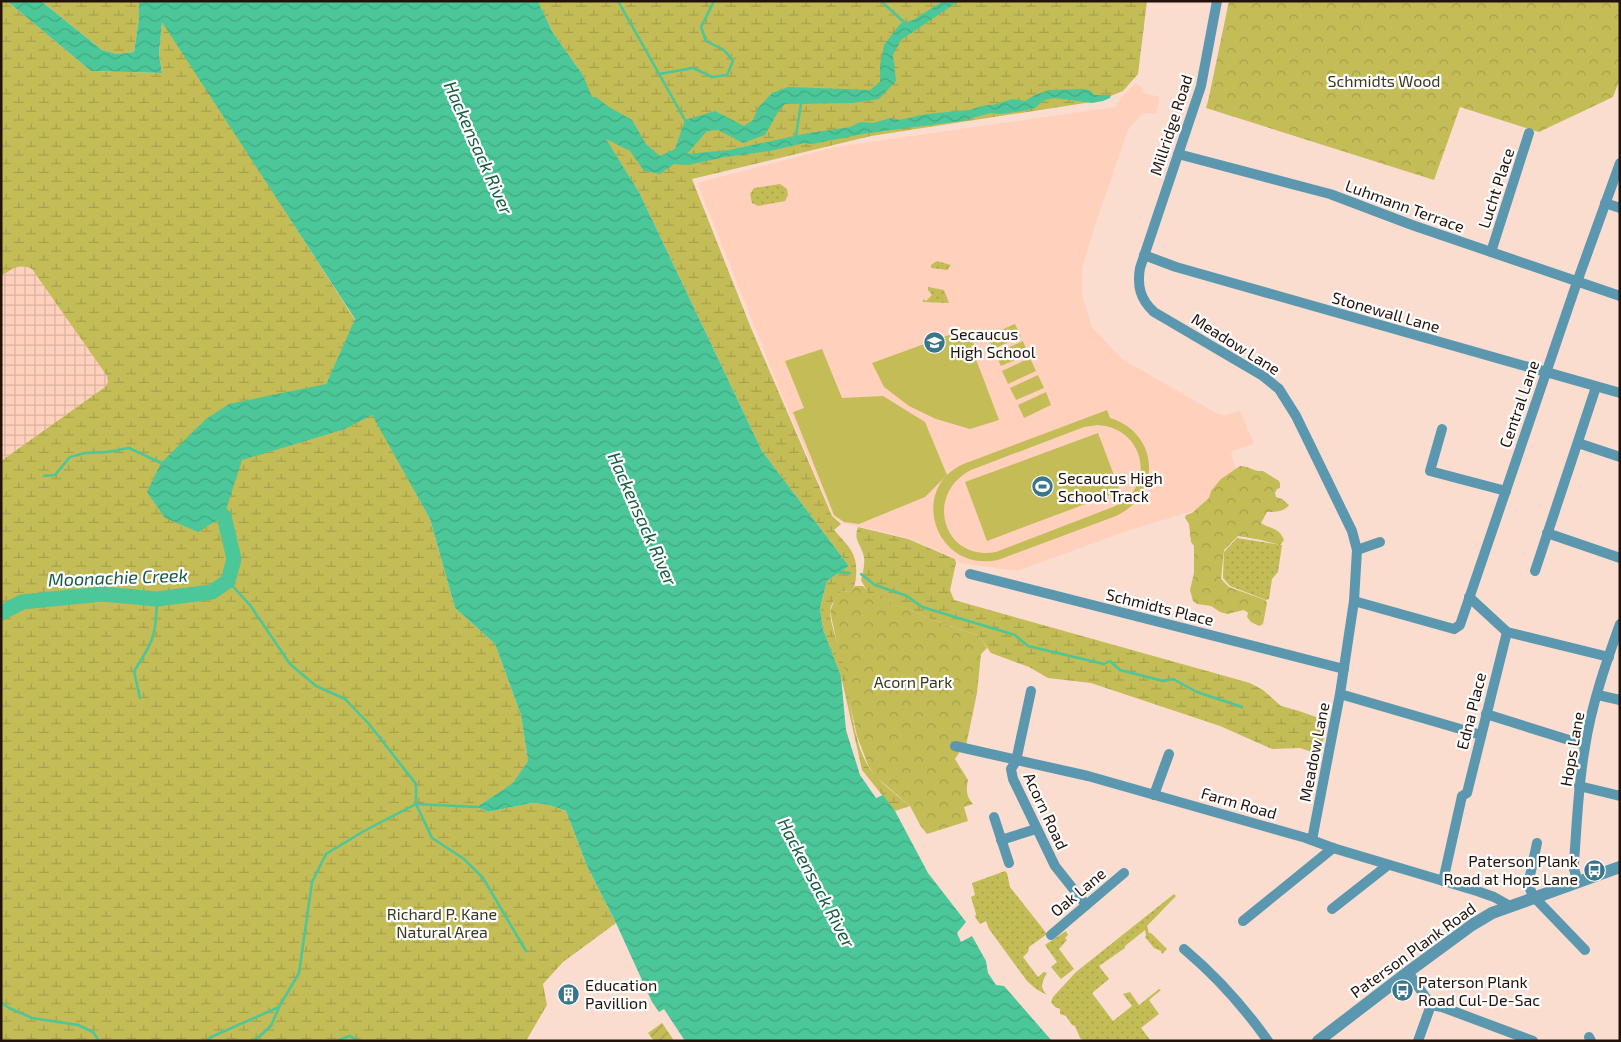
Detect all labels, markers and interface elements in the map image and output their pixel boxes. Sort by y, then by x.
park label: Schmidts Wood [1327,71,1441,90]
street label: Millridge Road [1145,72,1196,178]
water label: Hackensack River [440,77,519,219]
street label: Lucht Place [1474,145,1517,230]
street label: Luhmann Terrace [1343,175,1467,236]
street label: Stonewall Lane [1330,287,1442,336]
street label: Meadow Lane [1188,309,1284,378]
place label: Secaucus High School [950,324,1036,361]
school or university icon: Secaucus High School [922,331,946,355]
street label: Central Lane [1495,358,1542,450]
water label: Hackensack River [604,448,683,590]
place label: Secaucus High School Track [1058,468,1163,505]
sports icon: Secaucus High School Track [1030,475,1054,499]
water label: Moonachie Creek [48,564,188,590]
street label: Schmidts Place [1104,584,1216,629]
street label: Edna Place [1452,670,1489,752]
park label: Acorn Park [874,672,952,691]
street label: Meadow Lane [1295,701,1332,803]
street label: Hops Lane [1556,710,1587,788]
street label: Acorn Road [1020,769,1073,852]
street label: Farm Road [1199,783,1279,822]
water label: Hackensack River [773,814,861,952]
place label: Paterson Plank Road at Hops Lane [1443,851,1578,888]
bus stop icon: Paterson Plank Road at Hops Lane [1582,858,1606,882]
street label: Oak Lane [1046,863,1109,920]
street label: Paterson Plank Road [1346,898,1479,1001]
park label: Richard P. Kane Natural Area [387,904,497,941]
place label: Paterson Plank Road Cul-De-Sac [1418,972,1540,1009]
place label: Education Pavillion [585,975,657,1012]
bus stop icon: Paterson Plank Road Cul-De-Sac [1390,979,1414,1003]
building icon: Education Pavillion [557,982,581,1006]

